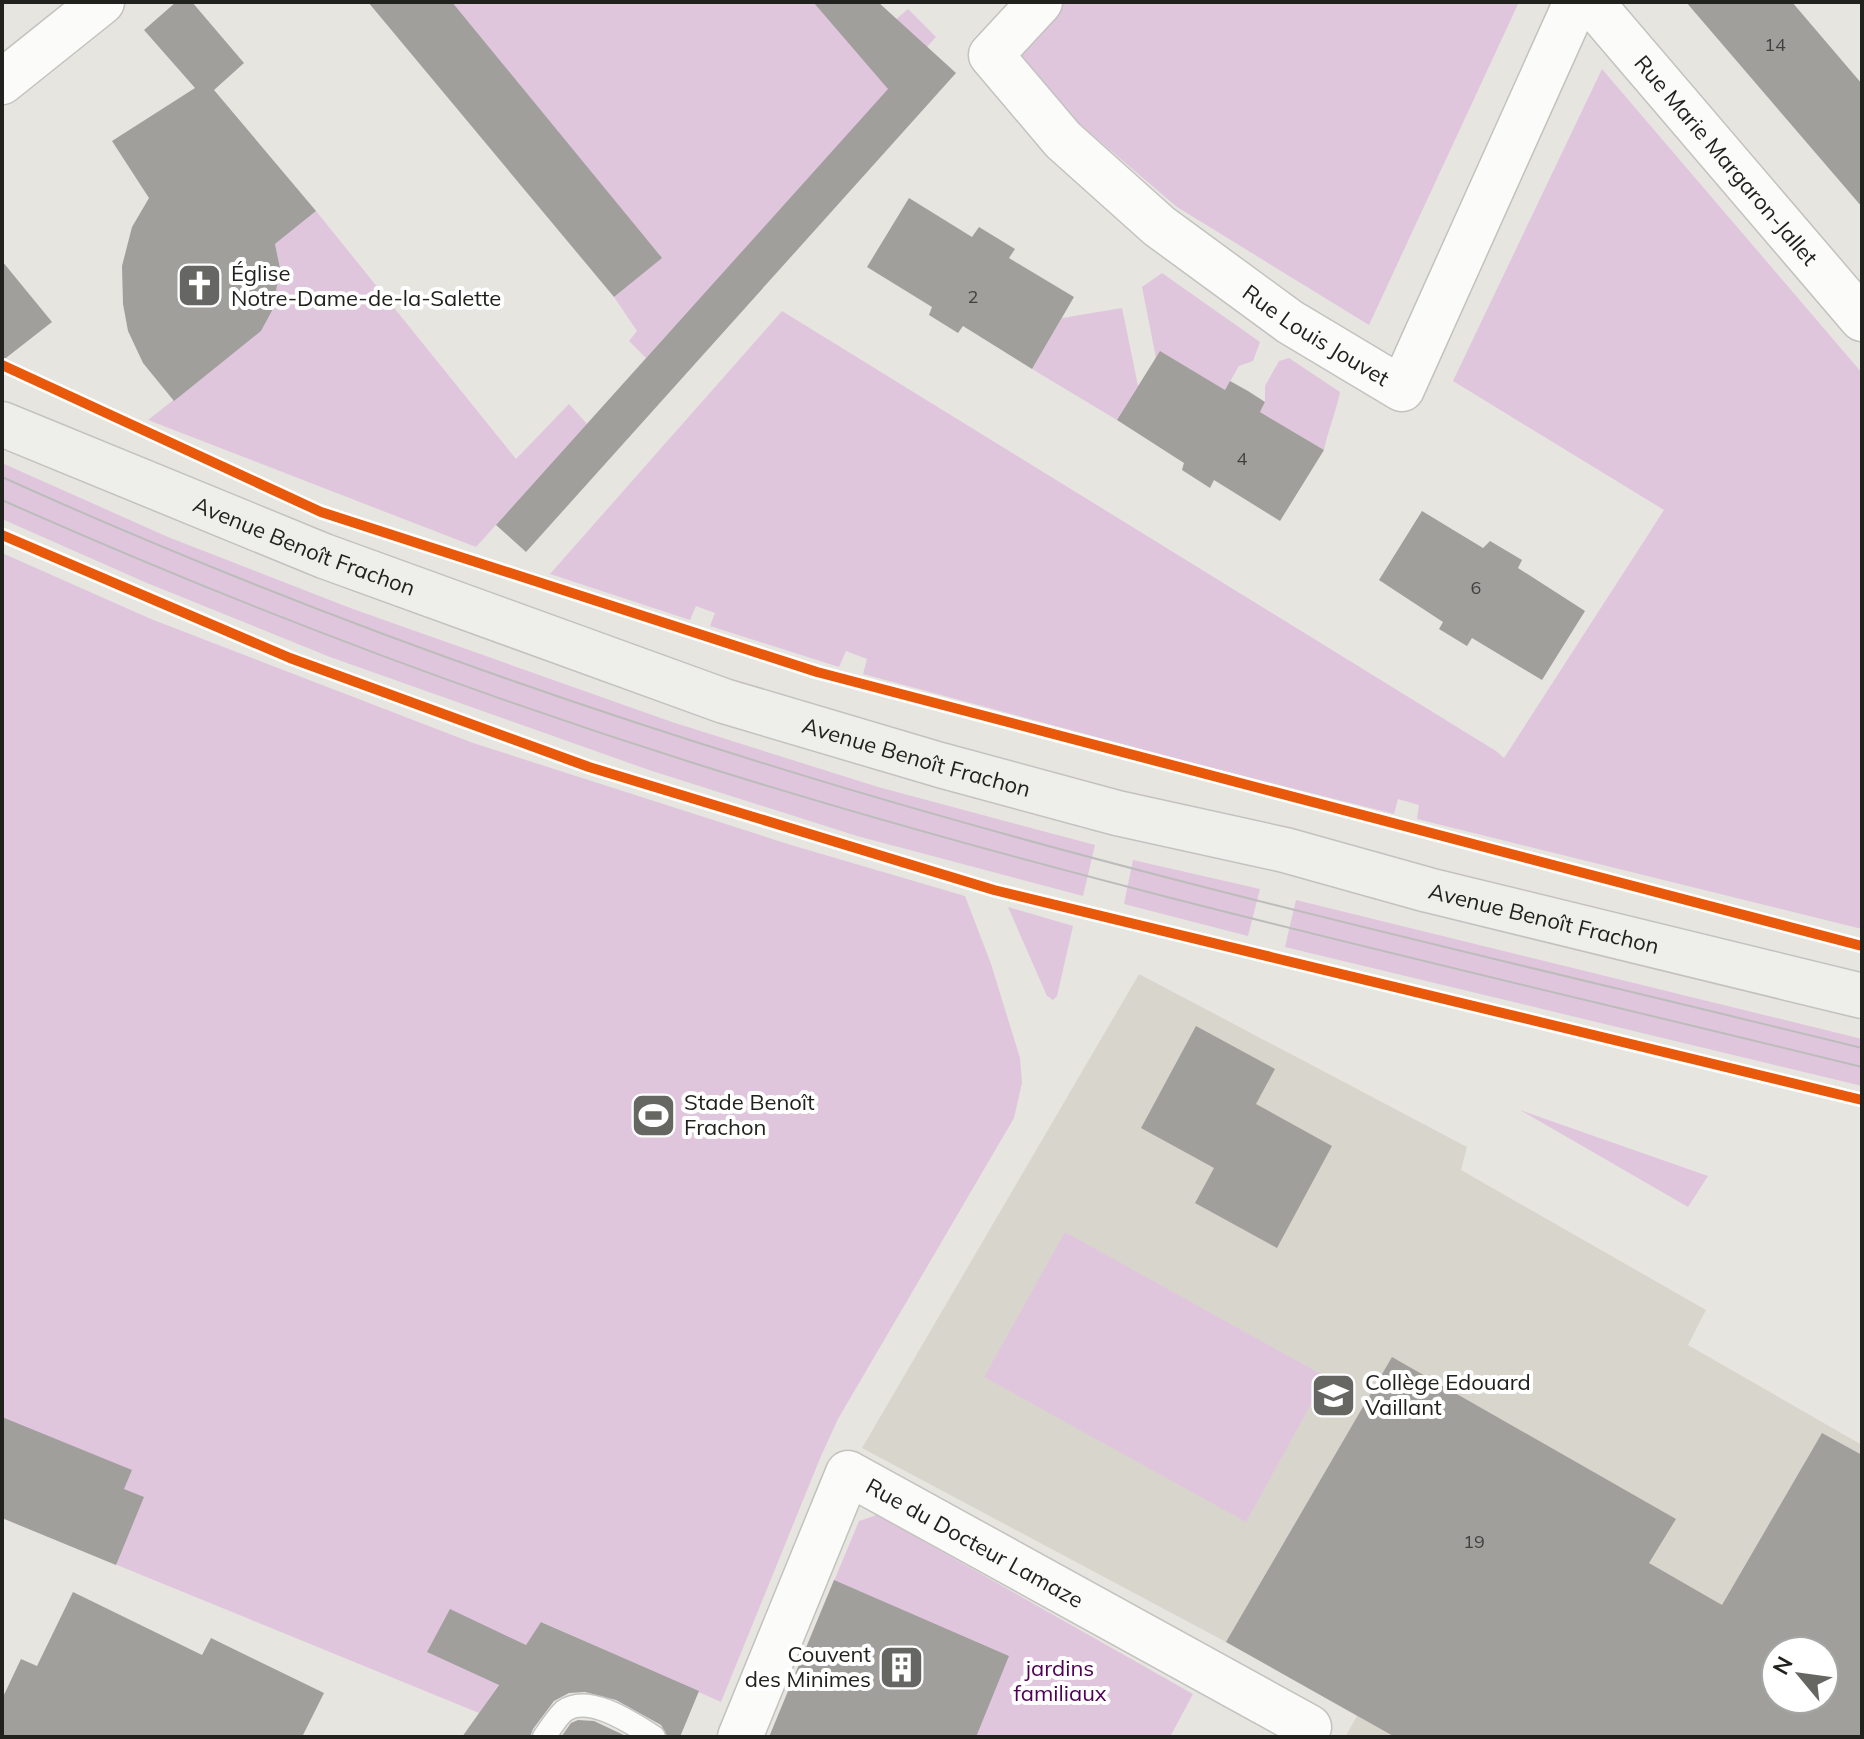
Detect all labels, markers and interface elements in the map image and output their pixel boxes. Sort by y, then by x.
house number: 14 [1764,33,1786,56]
street label: Rue Marie Margaron-Jallet [1628,49,1824,271]
place label: Église Notre-Dame-de-la-Salette [231,259,501,312]
church icon: Église Notre-Dame-de-la-Salette [176,262,224,310]
street label: Rue Louis Jouvet [1237,278,1395,392]
house number: 2 [968,285,978,308]
house number: 4 [1237,447,1248,470]
street label: Avenue Benoît Frachon [189,490,419,602]
house number: 6 [1471,576,1481,599]
street label: Avenue Benoît Frachon [799,711,1034,803]
street label: Avenue Benoît Frachon [1426,877,1662,960]
place label: Stade Benoît Frachon [684,1088,815,1141]
sports icon: Stade Benoît Frachon [629,1091,677,1139]
place label: Collège Edouard Vaillant [1365,1368,1531,1421]
school or university icon: Collège Edouard Vaillant [1310,1371,1358,1419]
street label: Rue du Docteur Lamaze [861,1472,1088,1614]
house number: 19 [1463,1530,1485,1553]
north arrow [1760,1635,1840,1715]
place label: Couvent des Minimes [745,1640,871,1693]
building icon: Couvent des Minimes [878,1643,926,1691]
text: N [1766,1651,1799,1679]
park label: jardins familiaux [1013,1654,1107,1707]

